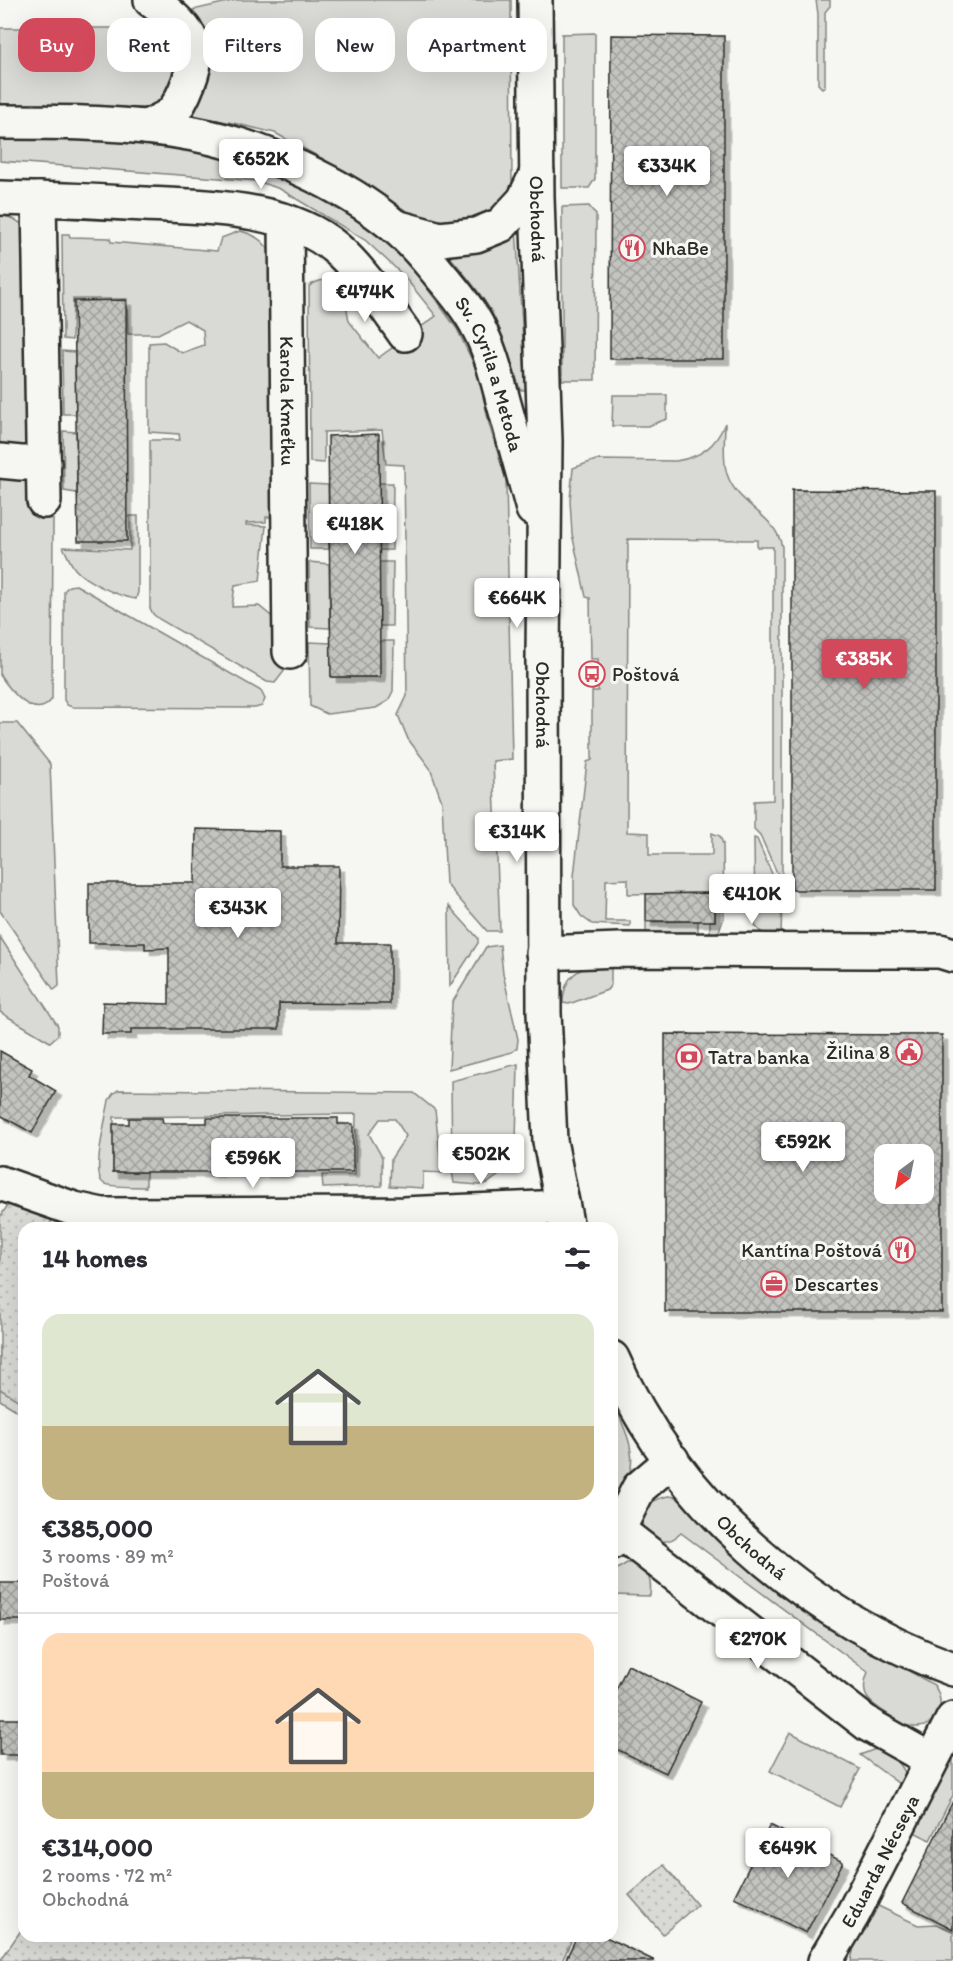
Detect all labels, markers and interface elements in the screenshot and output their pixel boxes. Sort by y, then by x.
chip: Buy [18,18,95,72]
chip: Rent [107,18,191,72]
chip: Filters [203,18,303,72]
chip: New [315,18,395,72]
chip: Apartment [407,18,547,72]
pin: €652K [219,139,303,190]
text: €652K [233,146,289,170]
pin: €334K [625,146,709,197]
text: €334K [638,153,696,177]
street label: Obchodná [525,175,551,263]
restaurant icon: NhaBe [617,233,647,263]
place label: NhaBe [652,236,709,260]
pin: €474K [323,272,407,323]
text: €474K [336,279,394,303]
street label: Sv. Cyrila a Metoda [450,291,529,455]
street label: Karola Kmeťku [275,336,300,466]
pin: €418K [313,504,397,555]
text: €418K [327,511,383,535]
pin: €664K [475,578,559,629]
text: €664K [488,585,546,609]
pin: €385K [822,639,906,690]
text: €385K [836,646,892,670]
bus stop icon: Poštová [577,659,607,689]
street label: Obchodná [531,661,555,749]
place label: Poštová [612,662,680,686]
pin: €314K [475,812,559,863]
text: €314K [489,819,545,843]
pin: €410K [710,874,794,925]
text: €410K [723,881,781,905]
pin: €343K [196,888,280,939]
text: €343K [209,895,267,919]
public building icon: Žilina 8 [894,1037,924,1067]
place label: Žilina 8 [826,1040,890,1064]
bank icon: Tatra banka [674,1042,704,1072]
place label: Tatra banka [708,1045,810,1069]
pin: €592K [761,1122,845,1173]
text: €592K [775,1129,831,1153]
pin: €502K [439,1134,523,1185]
pin: €596K [211,1138,295,1189]
text: €502K [452,1141,510,1165]
north arrow [874,1144,934,1204]
map controls [874,1144,934,1204]
text: €596K [225,1145,281,1169]
restaurant icon: Kantína Poštová [887,1235,917,1265]
place label: Kantína Poštová [741,1238,883,1262]
text: 14 homes [42,1242,148,1274]
icon: filters [561,1242,594,1275]
office icon: Descartes [759,1269,789,1299]
place label: Descartes [794,1272,879,1296]
icon: home [264,1353,372,1461]
street label: Obchodná [711,1509,792,1585]
text: €385,000 [42,1512,153,1544]
text: 3 rooms · 89 m² [42,1544,174,1568]
text: Poštová [42,1568,109,1592]
pin: €270K [716,1619,800,1670]
text: €270K [730,1626,786,1650]
icon: home [264,1672,372,1780]
street label: Eduarda Nécseya [836,1790,924,1932]
pin: €649K [746,1828,830,1879]
text: €314,000 [42,1831,153,1863]
text: €649K [759,1835,817,1859]
text: 2 rooms · 72 m² [42,1863,172,1887]
text: Obchodná [42,1887,129,1911]

